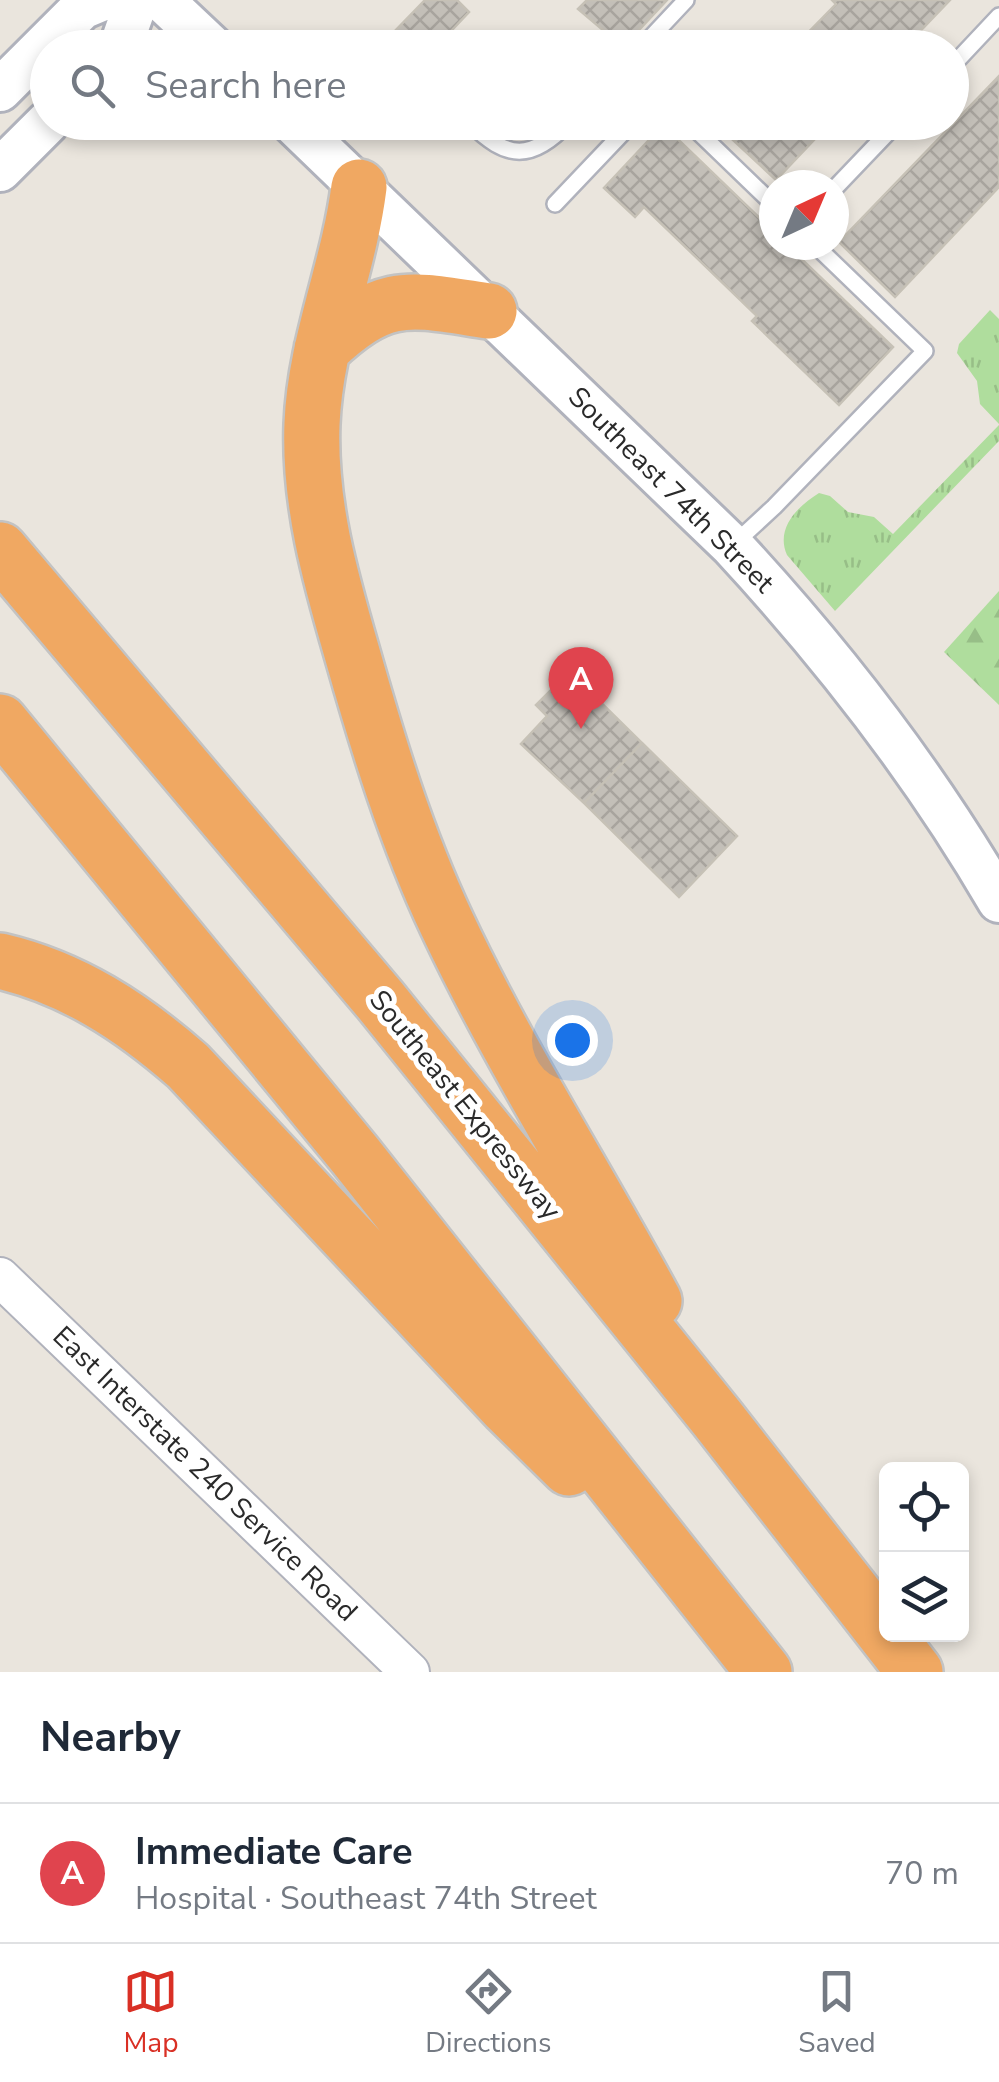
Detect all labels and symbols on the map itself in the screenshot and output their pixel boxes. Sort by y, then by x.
north arrow [759,170,849,260]
street label: Southeast 74th Street [560,379,783,602]
pin: A [548,646,614,729]
street label: Southeast Expressway [360,982,570,1228]
your location [547,1015,598,1066]
street label: East Interstate 240 Service Road [44,1318,366,1630]

